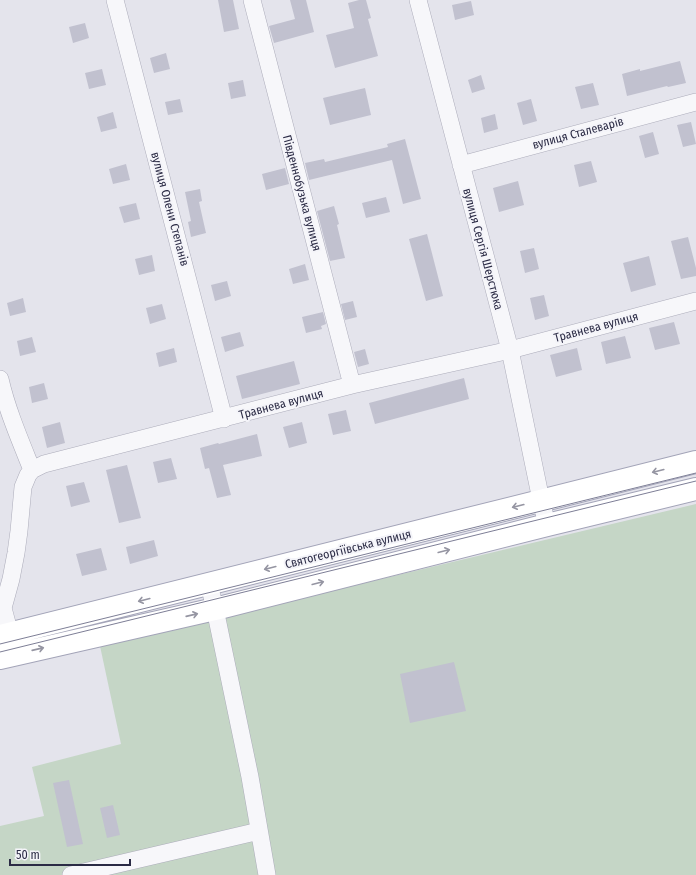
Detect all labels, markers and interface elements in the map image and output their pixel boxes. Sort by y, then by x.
street label: вулиця Сталеварів [531,114,625,152]
street label: Південнобузька вулиця [280,133,324,253]
street label: вулиця Олени Степанів [148,150,192,268]
street label: вулиця Сергія Шерстюка [460,187,506,312]
street label: Травнева вулиця [552,309,640,345]
street label: Травнева вулиця [237,386,325,422]
one-way arrow [652,468,665,476]
one-way arrow [512,503,525,510]
street label: Святогеоргіївська вулиця [284,527,412,571]
one-way arrow [438,547,451,555]
one-way arrow [264,565,277,573]
one-way arrow [312,579,325,586]
one-way arrow [138,597,151,604]
one-way arrow [185,610,198,618]
one-way arrow [31,645,44,653]
scale bar [10,841,130,867]
text: 50 m [16,848,40,862]

